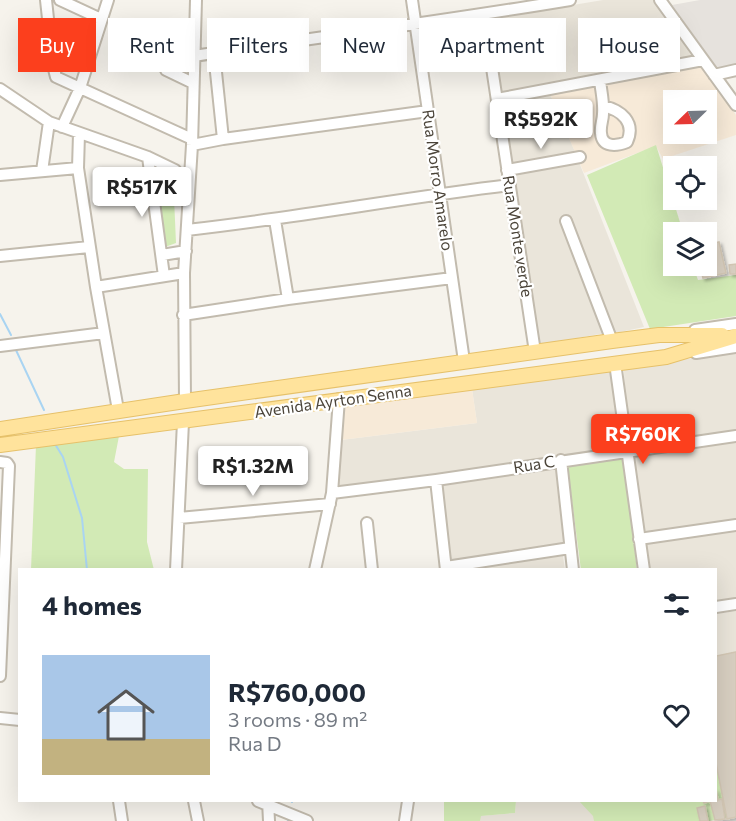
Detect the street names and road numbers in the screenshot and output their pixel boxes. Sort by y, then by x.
street label: Rua Morro Amarelo [419,108,458,252]
street label: Rua Monte verde [499,174,538,298]
street label: Avenida Ayrton Senna [253,380,413,421]
street label: Rua C [512,451,556,476]

